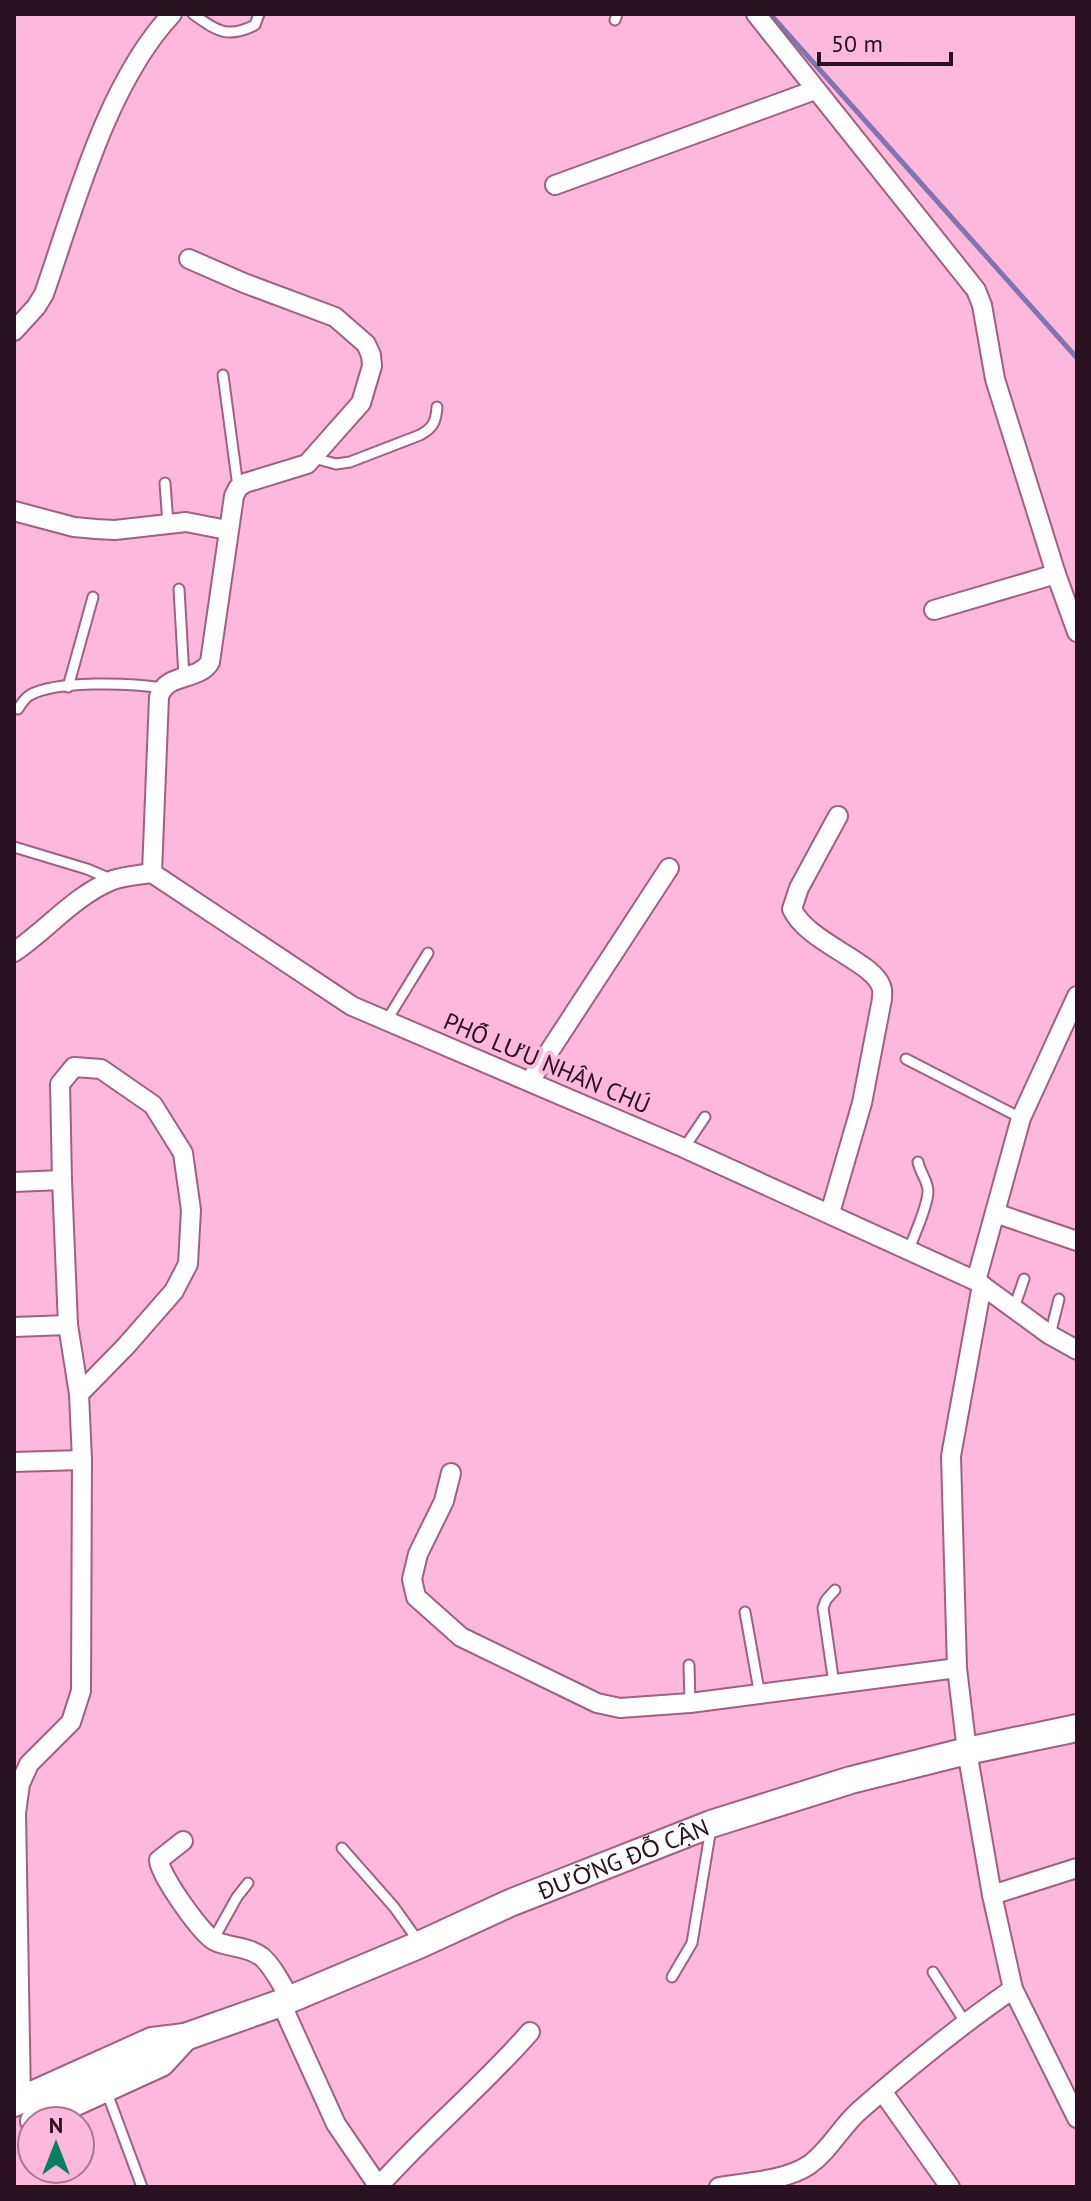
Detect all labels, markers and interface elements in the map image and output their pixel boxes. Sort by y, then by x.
scale bar [819,16,951,66]
text: 50 m [831,28,883,59]
street label: PHỐ LƯU NHÂN CHÚ [439,1005,655,1121]
street label: ĐƯỜNG ĐỖ CẬN [532,1811,713,1906]
north arrow [16,2105,96,2185]
text: N [49,2111,63,2139]

